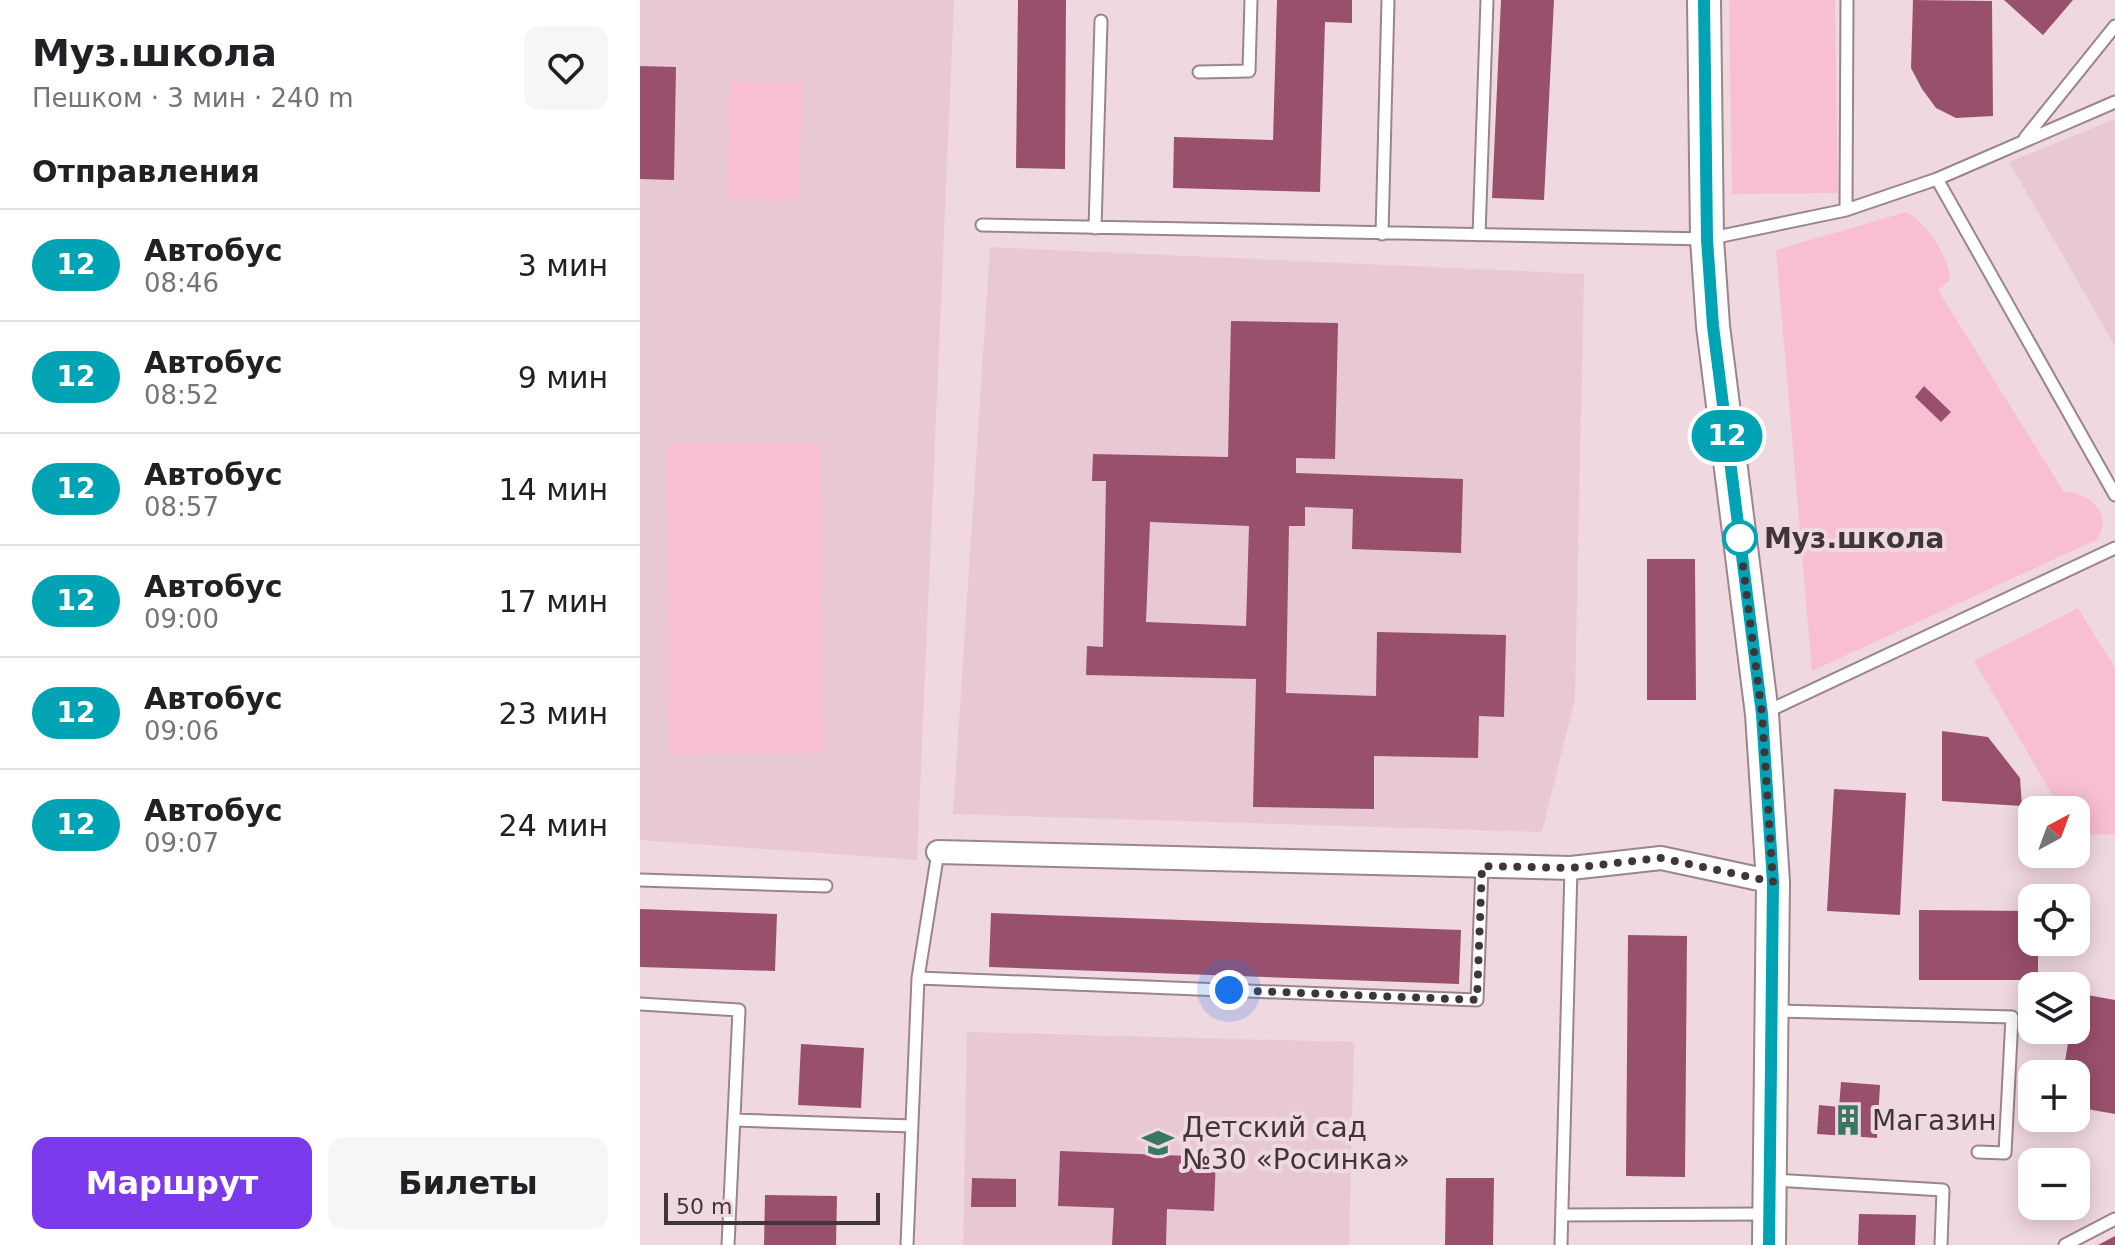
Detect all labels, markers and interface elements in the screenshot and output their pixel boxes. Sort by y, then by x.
button: heart [524,26,608,110]
text: Муз.школа [32,31,277,75]
text: Пешком · 3 мин · 240 m [32,83,354,113]
text: Отправления [32,154,260,189]
text: Автобус [144,233,283,268]
text: 12 [57,248,95,281]
text: 3 мин [518,248,608,283]
text: 08:46 [144,268,219,298]
text: Автобус [144,345,283,380]
text: 12 [57,360,95,393]
text: 9 мин [518,360,608,395]
text: 08:52 [144,380,219,410]
line badge: 12 [1691,410,1763,462]
text: 12 [1708,419,1746,452]
text: Автобус [144,457,283,492]
text: 12 [57,472,95,505]
text: 14 мин [499,472,608,507]
text: 08:57 [144,492,219,522]
marker: Муз.школа [1723,521,1757,555]
place label: Муз.школа [1764,522,1944,555]
text: Автобус [144,569,283,604]
text: 12 [57,584,95,617]
text: 17 мин [499,584,608,619]
text: 09:00 [144,604,219,634]
text: Автобус [144,681,283,716]
text: 12 [57,696,95,729]
text: 23 мин [499,696,608,731]
text: 09:06 [144,716,219,746]
text: Автобус [144,793,283,828]
north arrow [2018,796,2090,868]
map controls [2018,796,2090,1220]
text: 12 [57,808,95,841]
text: 24 мин [499,808,608,843]
text: 09:07 [144,828,219,858]
button: locate [2018,884,2090,956]
your location [1209,970,1249,1010]
button: layers [2018,972,2090,1044]
button: + [2018,1060,2090,1132]
building icon: Магазин [1831,1103,1865,1137]
place label: Магазин [1872,1104,1997,1137]
place label: Детский сад №30 «Росинка» [1182,1111,1410,1176]
school or university icon: Детский сад №30 «Росинка» [1141,1126,1175,1160]
button: Маршрут [32,1137,312,1229]
button: Билеты [328,1137,608,1229]
button: − [2018,1148,2090,1220]
scale bar [664,1189,880,1225]
text: 50 m [676,1194,732,1219]

